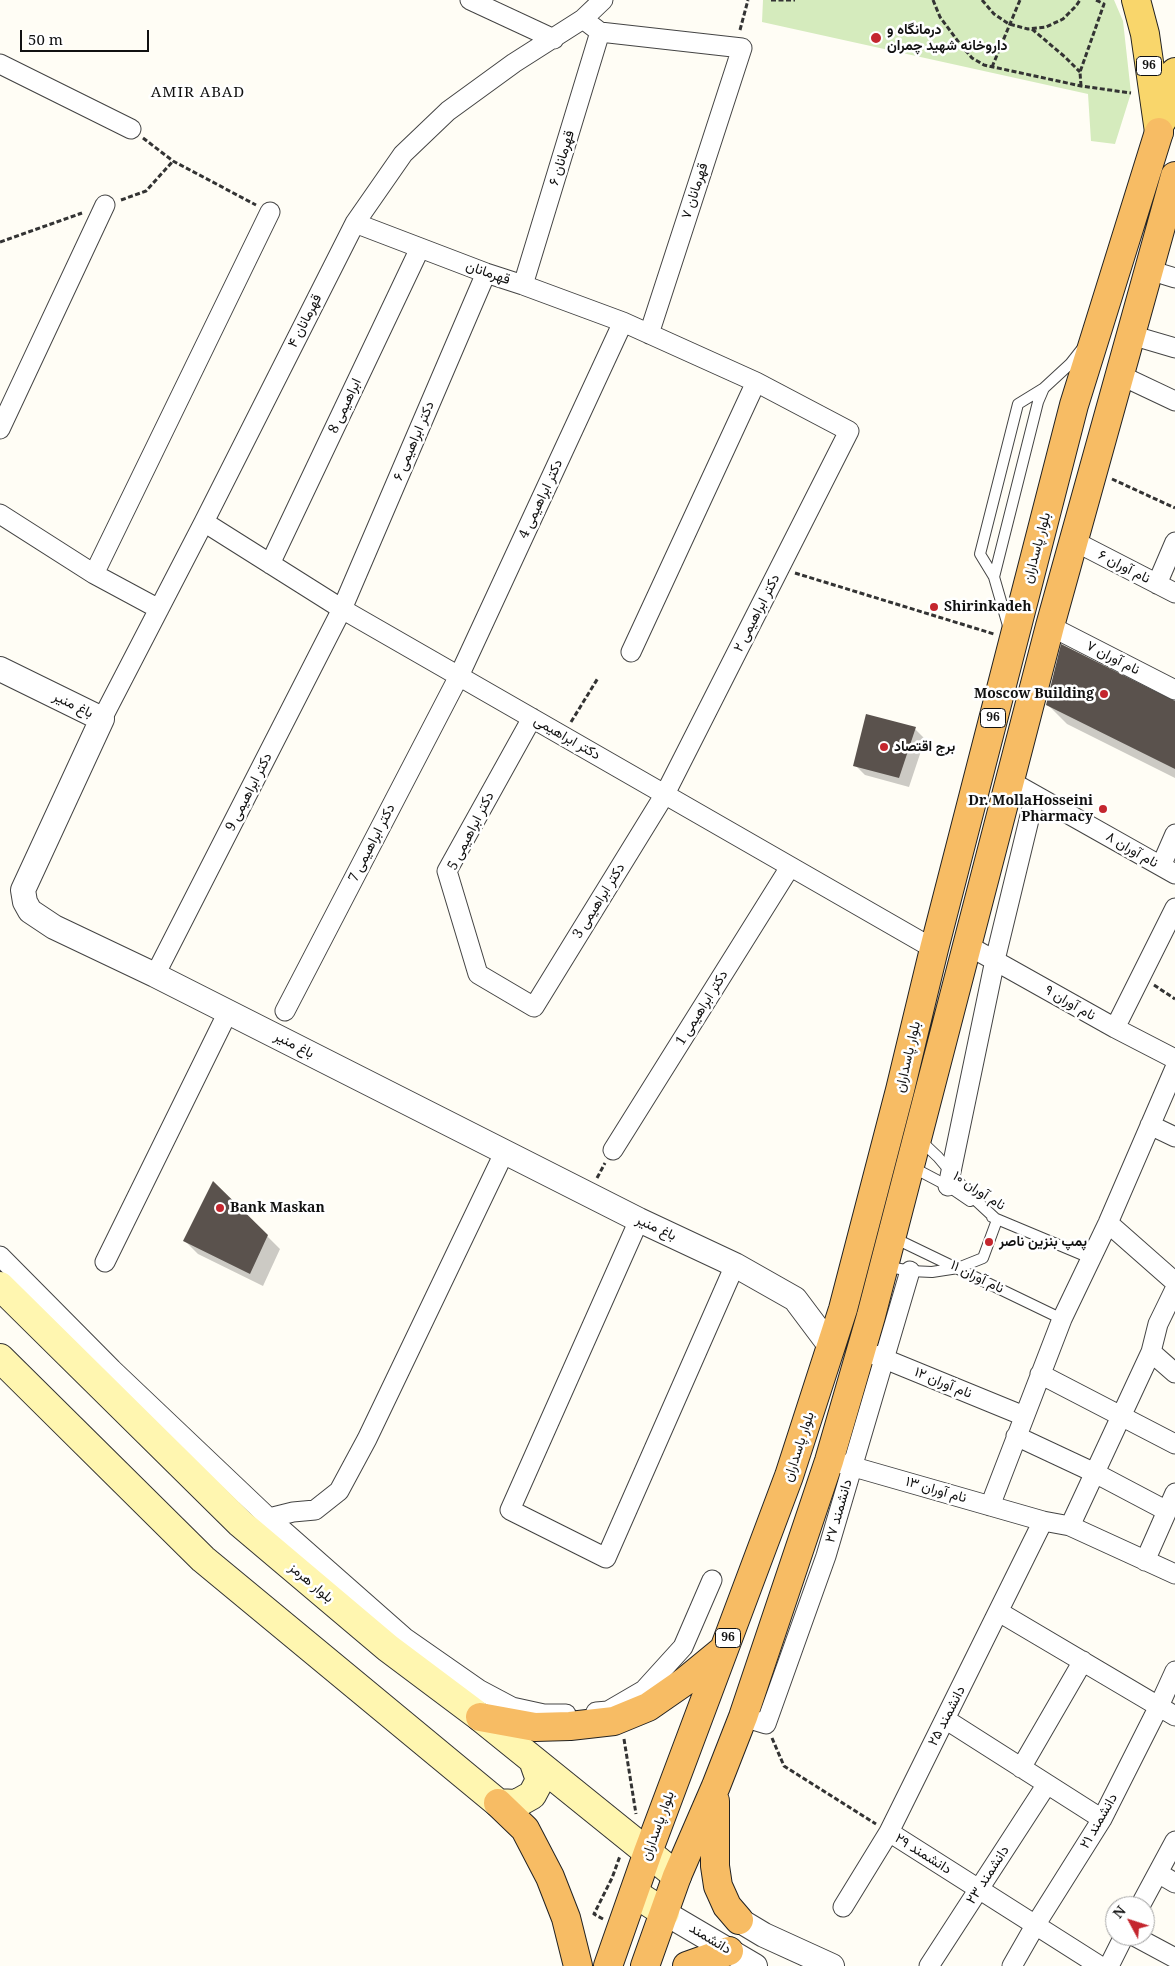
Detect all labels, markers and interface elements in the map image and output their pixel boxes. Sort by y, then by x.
scale bar [22,20,151,52]
place label: درمانگاه و داروخانه شهید چمران [887,22,1008,54]
text: 50 m [28,29,63,49]
marker: درمانگاه و داروخانه شهید چمران [869,31,883,45]
road number: 96 [1136,56,1162,76]
district label: AMIR ABAD [150,84,246,102]
street label: قهرمانان ۶ [546,129,578,187]
street label: قهرمانان ۷ [678,161,712,221]
street label: قهرمانان [464,258,512,288]
street label: قهرمانان ۴ [284,292,326,350]
street label: ابراهیمی 8 [325,376,365,436]
street label: دکتر ابراهیمی ۶ [390,399,438,483]
street label: دکتر ابراهیمی 4 [515,457,567,541]
street label: بلوار پاسداران [1019,511,1055,585]
street label: نام آوران ۶ [1095,547,1153,587]
street label: دکتر ابراهیمی ۲ [730,571,784,655]
place label: Shirinkadeh [944,599,1032,615]
marker: Shirinkadeh [928,601,940,613]
street label: نام آوران ۷ [1084,637,1142,679]
place label: Moscow Building [974,686,1094,702]
street label: باغ منیر [50,688,96,722]
marker: Moscow Building [1098,688,1110,700]
road number: 96 [980,708,1006,728]
street label: دکتر ابراهیمی [531,712,603,764]
place label: برج اقتصاد [894,739,955,755]
marker: برج اقتصاد [878,741,890,753]
street label: دکتر ابراهیمی 9 [222,750,276,834]
street label: دکتر ابراهیمی 5 [444,789,498,873]
place label: Dr. MollaHosseini Pharmacy [968,793,1093,826]
street label: دکتر ابراهیمی 7 [345,801,399,885]
marker: Dr. MollaHosseini Pharmacy [1097,803,1109,815]
street label: نام آوران ۸ [1103,828,1161,872]
street label: دکتر ابراهیمی 3 [569,860,629,942]
street label: دکتر ابراهیمی 1 [672,967,732,1049]
street label: نام آوران ۹ [1042,982,1098,1024]
street label: بلوار پاسداران [892,1020,924,1094]
street label: باغ منیر [271,1028,317,1062]
street label: نام آوران ۱۰ [950,1168,1008,1214]
place label: Bank Maskan [230,1200,325,1216]
marker: Bank Maskan [214,1202,226,1214]
street label: باغ منیر [633,1211,679,1245]
place label: پمپ بنزین ناصر [999,1234,1087,1250]
marker: پمپ بنزین ناصر [983,1236,995,1248]
street label: نام آوران ۱۱ [948,1257,1006,1297]
street label: نام آوران ۱۲ [912,1364,974,1402]
street label: بلوار پاسداران [780,1410,818,1484]
street label: نام آوران ۱۳ [904,1473,968,1507]
street label: دانشمند ۲۷ [822,1477,856,1545]
street label: بلوار هرمز [285,1559,337,1607]
road number: 96 [716,1629,740,1648]
street label: دانشمند ۲۵ [925,1683,969,1749]
street label: بلوار پاسداران [638,1789,678,1863]
street label: دانشمند ۲۱ [1076,1790,1122,1852]
street label: دانشمند ۲۹ [892,1830,954,1878]
street label: دانشمند ۲۳ [963,1843,1013,1907]
north arrow [1105,1896,1155,1946]
text: N [1108,1901,1130,1922]
street label: دانشمند [686,1920,734,1958]

